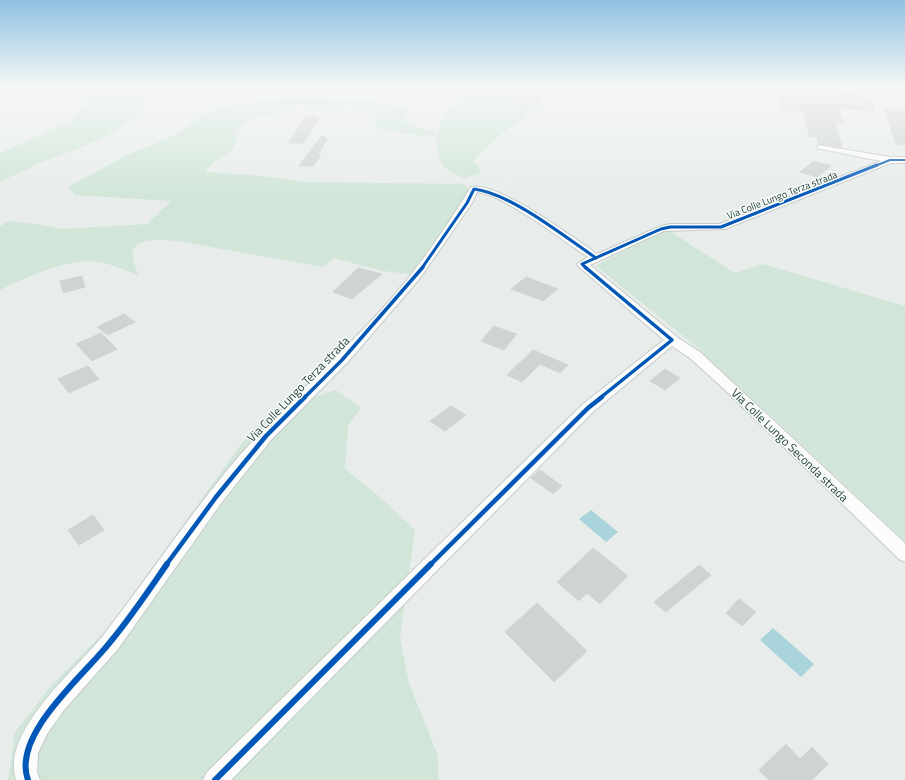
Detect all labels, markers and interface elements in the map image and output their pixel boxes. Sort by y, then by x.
street label: Via Colle Lungo Terza strada [725,167,839,223]
street label: Via Colle Lungo Terza strada [242,332,354,446]
street label: Via Colle Lungo Seconda strada [727,384,853,506]

